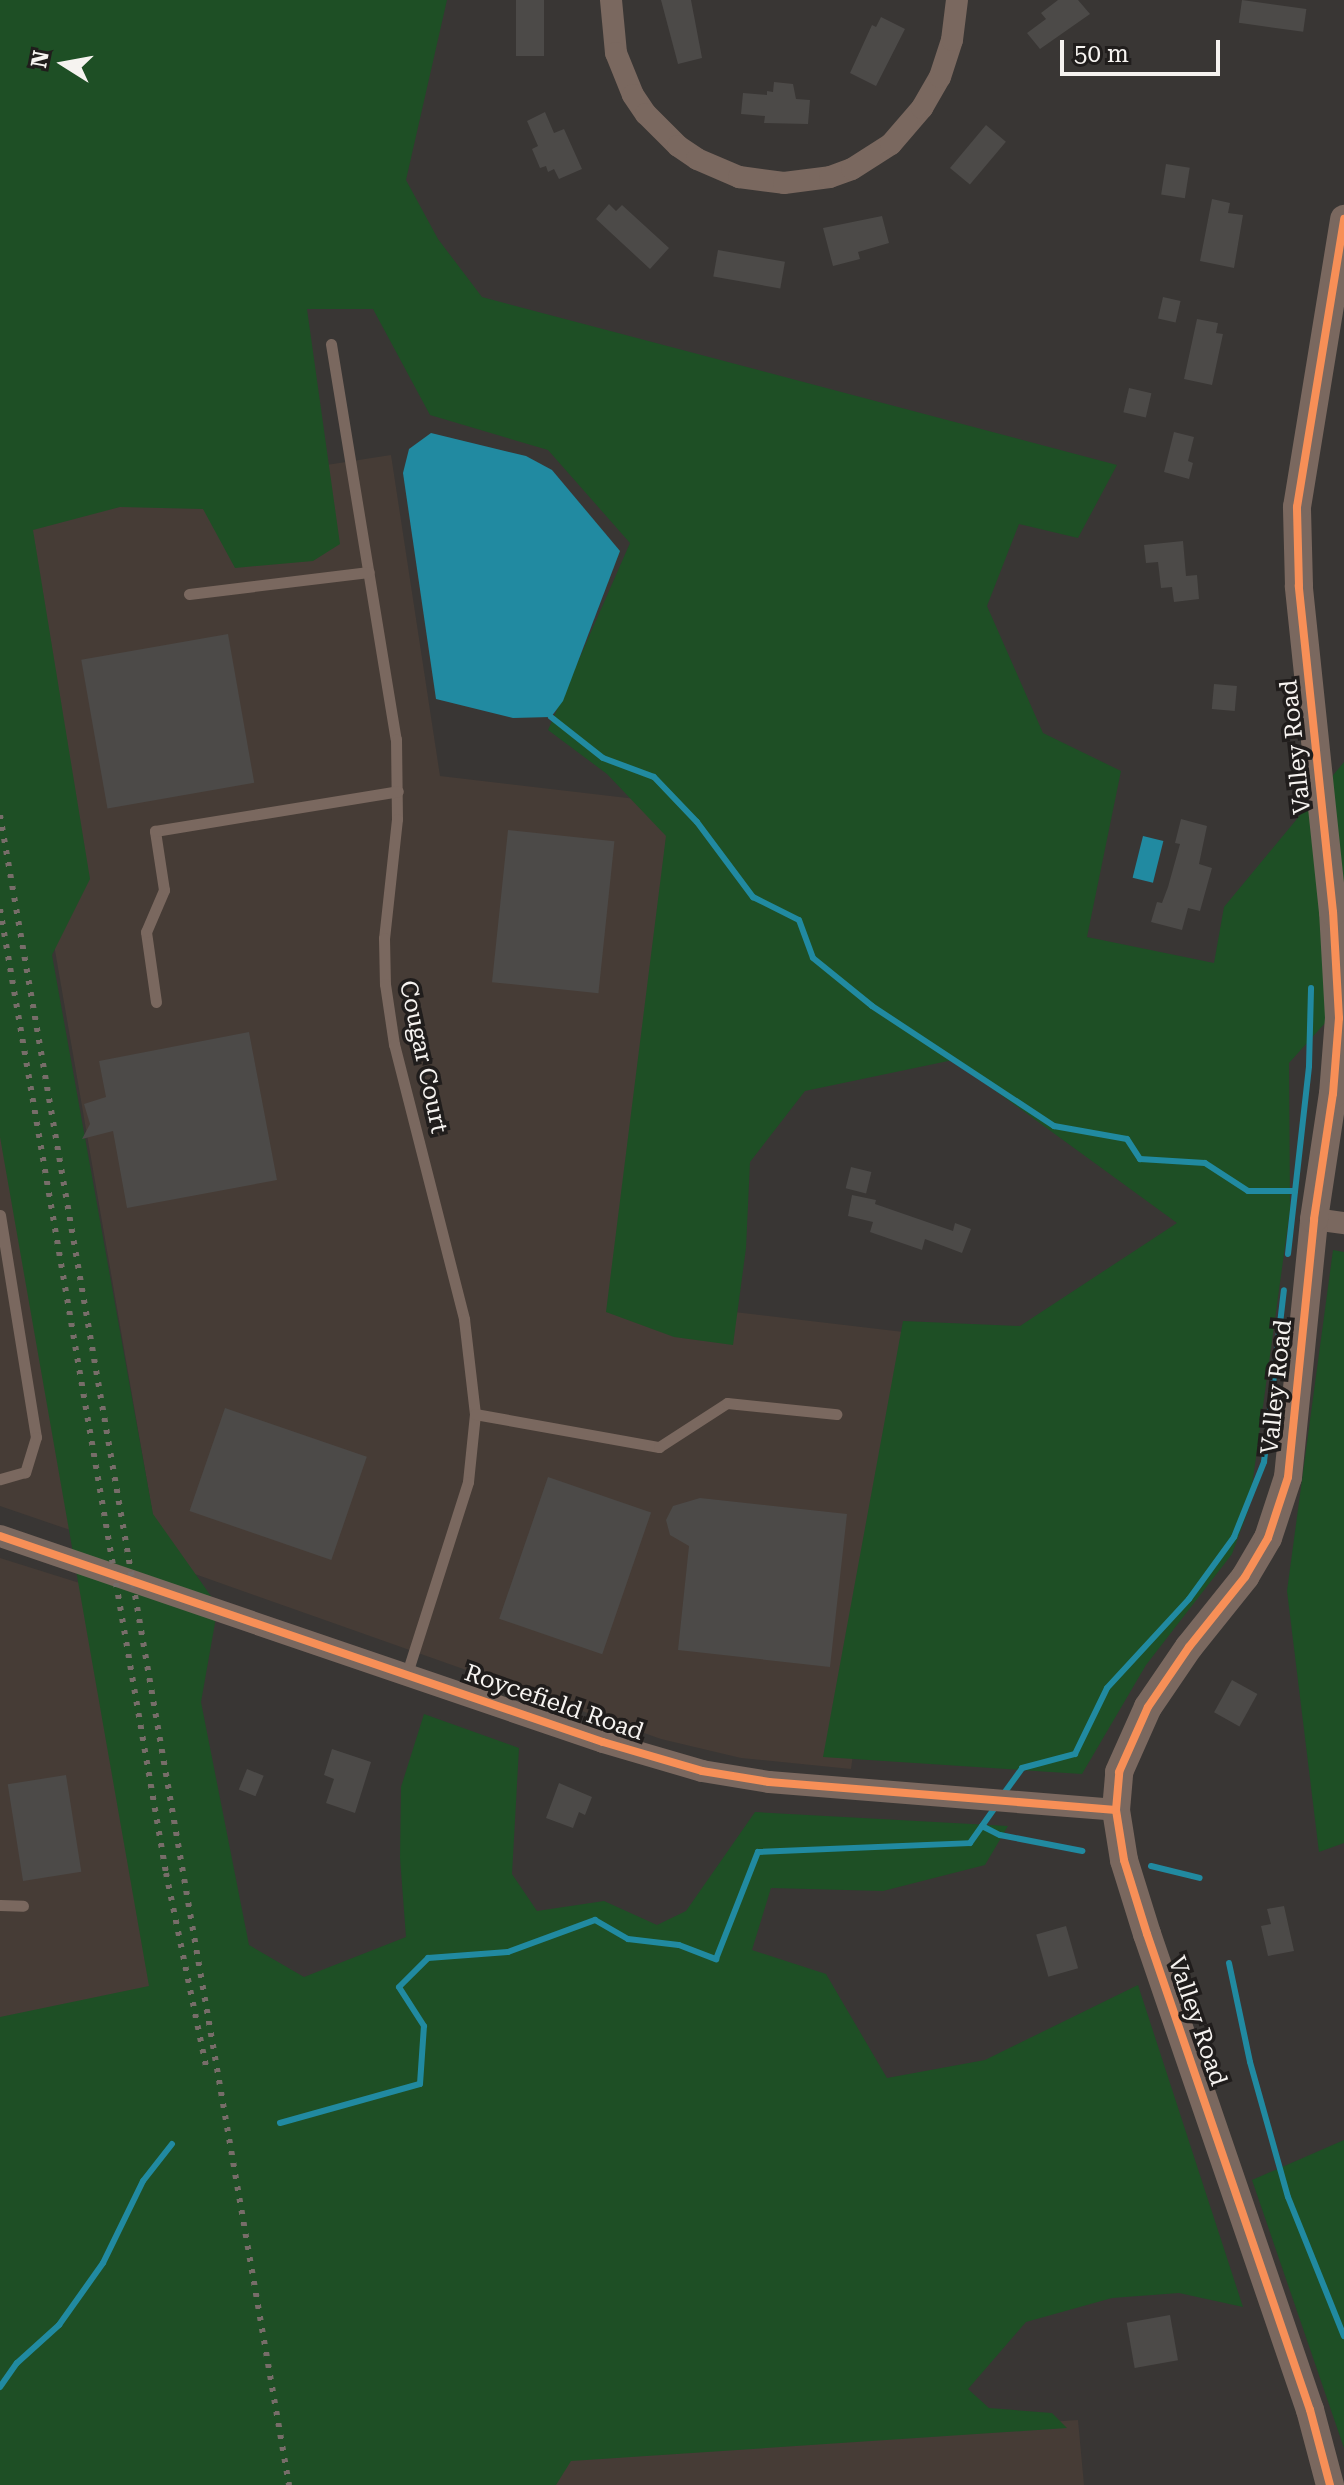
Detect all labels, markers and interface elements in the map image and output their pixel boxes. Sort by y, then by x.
north arrow [24,24,104,104]
scale bar [1064,24,1224,74]
text: 50 m [1074,40,1129,68]
text: N [26,49,54,70]
street label: Valley Road [1275,678,1317,816]
street label: Cougar Court [393,978,453,1136]
street label: Valley Road [1256,1318,1298,1456]
street label: Roycefield Road [461,1659,647,1747]
street label: Valley Road [1161,1952,1233,2090]

